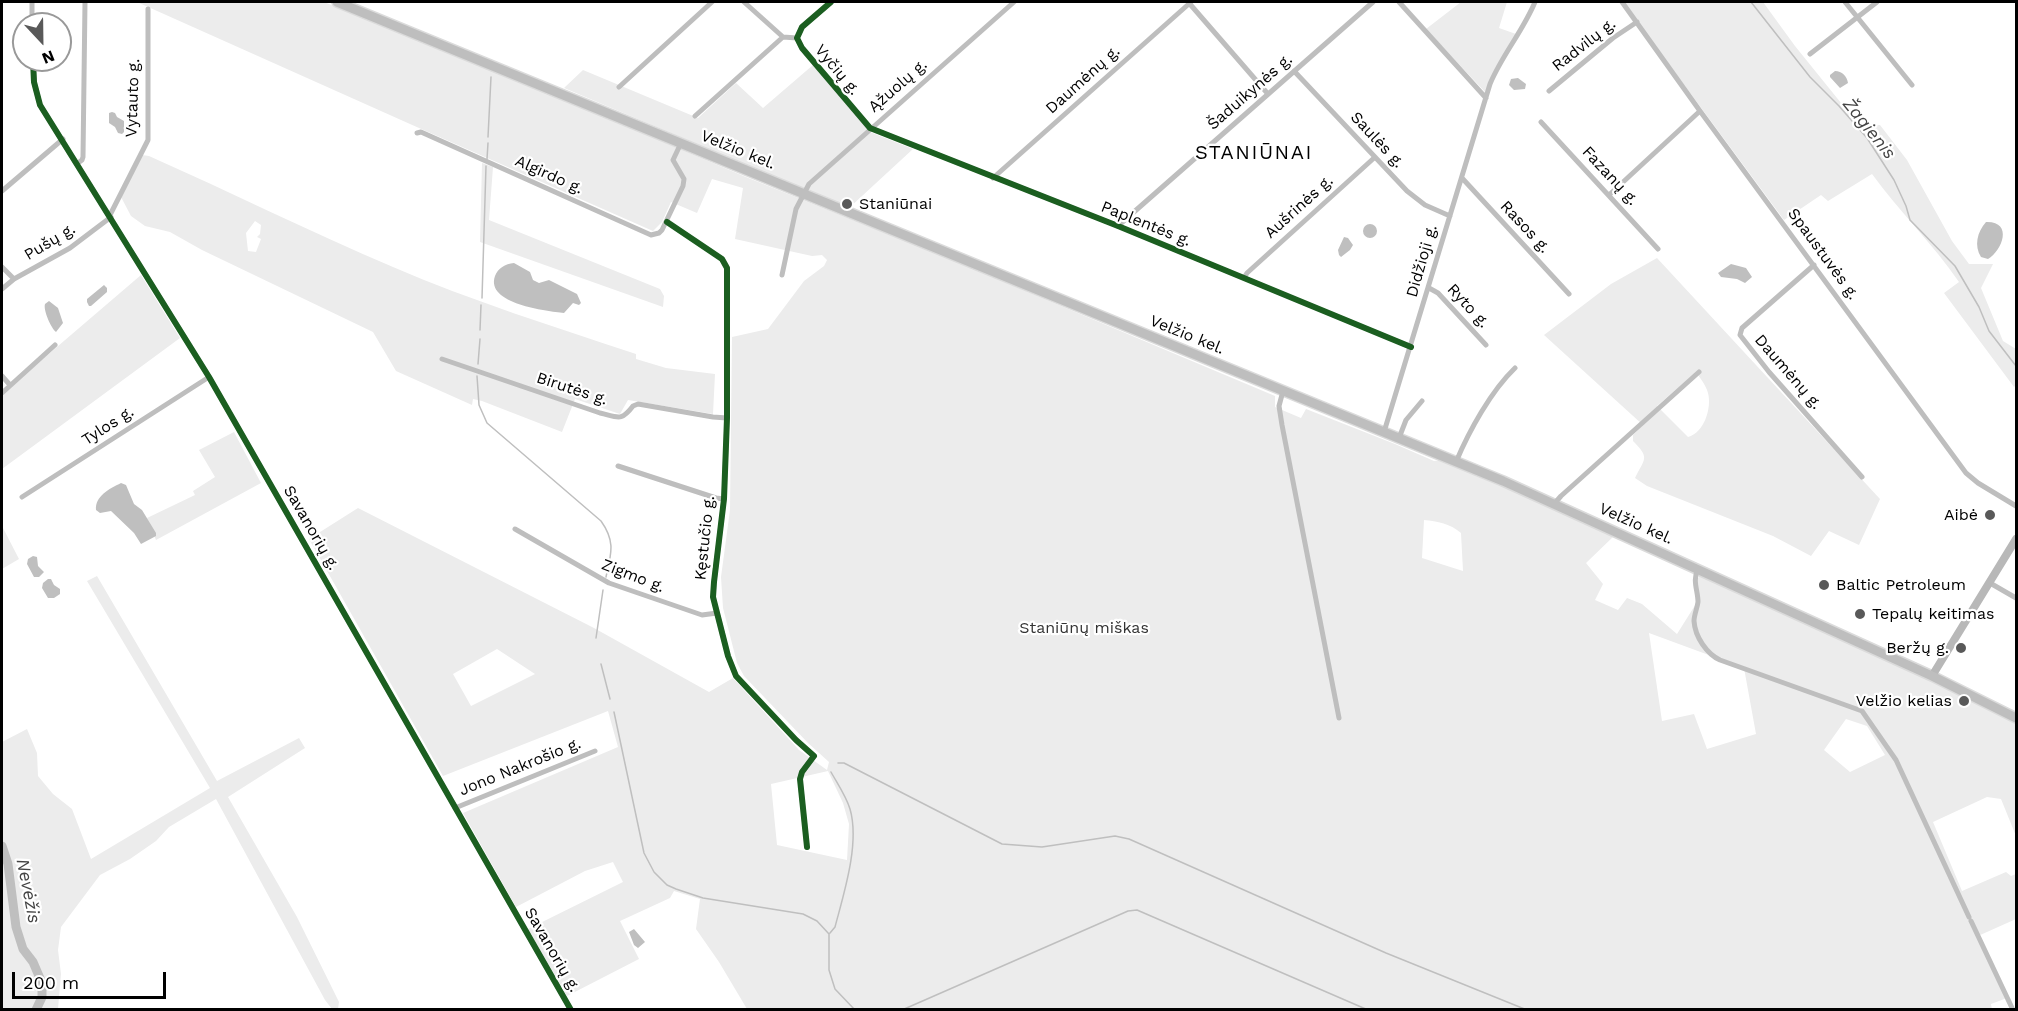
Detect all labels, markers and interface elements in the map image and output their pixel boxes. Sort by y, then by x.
north arrow [12,12,72,72]
street label: Radvilų g. [1548,14,1620,76]
street label: Vyčių g. [810,41,864,99]
street label: Daumėnų g. [1042,42,1124,118]
text: N [39,46,57,68]
street label: Šaduikynės g. [1204,50,1296,134]
street label: Ąžuolų g. [865,55,931,117]
street label: Vytauto g. [122,58,144,138]
water label: Žagienis [1838,94,1900,164]
street label: Saulės g. [1346,108,1408,172]
street label: Velžio kel. [698,126,778,174]
district label: STANIŪNAI [1195,141,1313,165]
street label: Fazanų g. [1578,143,1642,209]
street label: Algirdo g. [512,152,586,198]
street label: Aušrinės g. [1261,171,1337,243]
place label: Staniūnai [859,194,932,214]
marker: Staniūnai [840,197,854,211]
street label: Paplentės g. [1098,197,1194,251]
street label: Rasos g. [1496,197,1554,257]
street label: Spaustuvės g. [1783,205,1863,303]
street label: Pušų g. [21,219,79,265]
street label: Didžioji g. [1402,222,1442,300]
street label: Ryto g. [1443,280,1493,332]
street label: Velžio kel. [1147,311,1227,359]
street label: Daumėnų g. [1750,331,1826,413]
street label: Birutės g. [534,368,610,410]
street label: Tylos g. [79,402,137,450]
street label: Savanorių g. [279,482,343,574]
street label: Kęstučio g. [691,495,719,581]
street label: Velžio kel. [1596,499,1676,549]
place label: Aibė [1944,505,1978,525]
marker: Aibė [1983,508,1997,522]
street label: Zigmo g. [599,555,667,597]
place label: Baltic Petroleum [1836,575,1966,595]
marker: Baltic Petroleum [1817,578,1831,592]
place label: Tepalų keitimas [1872,604,1994,624]
marker: Tepalų keitimas [1853,607,1867,621]
park label: Staniūnų miškas [1019,618,1149,638]
place label: Beržų g. [1886,638,1949,658]
marker: Beržų g. [1954,641,1968,655]
place label: Velžio kelias [1856,691,1952,711]
marker: Velžio kelias [1957,694,1971,708]
street label: Jono Nakrošio g. [456,734,584,800]
water label: Nevėžis [11,857,45,925]
street label: Savanorių g. [520,904,584,996]
scale bar [15,960,170,998]
text: 200 m [23,972,79,993]

